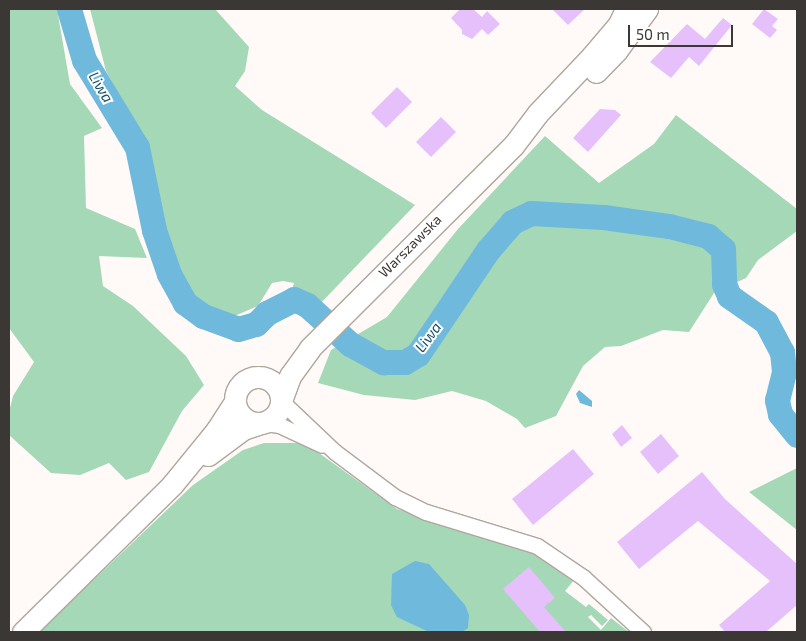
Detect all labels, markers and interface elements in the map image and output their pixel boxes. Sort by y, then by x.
scale bar [631,15,736,47]
text: 50 m [636,25,670,43]
water label: Liwa [85,68,117,106]
street label: Warszawska [375,211,445,281]
water label: Liwa [411,318,445,356]

